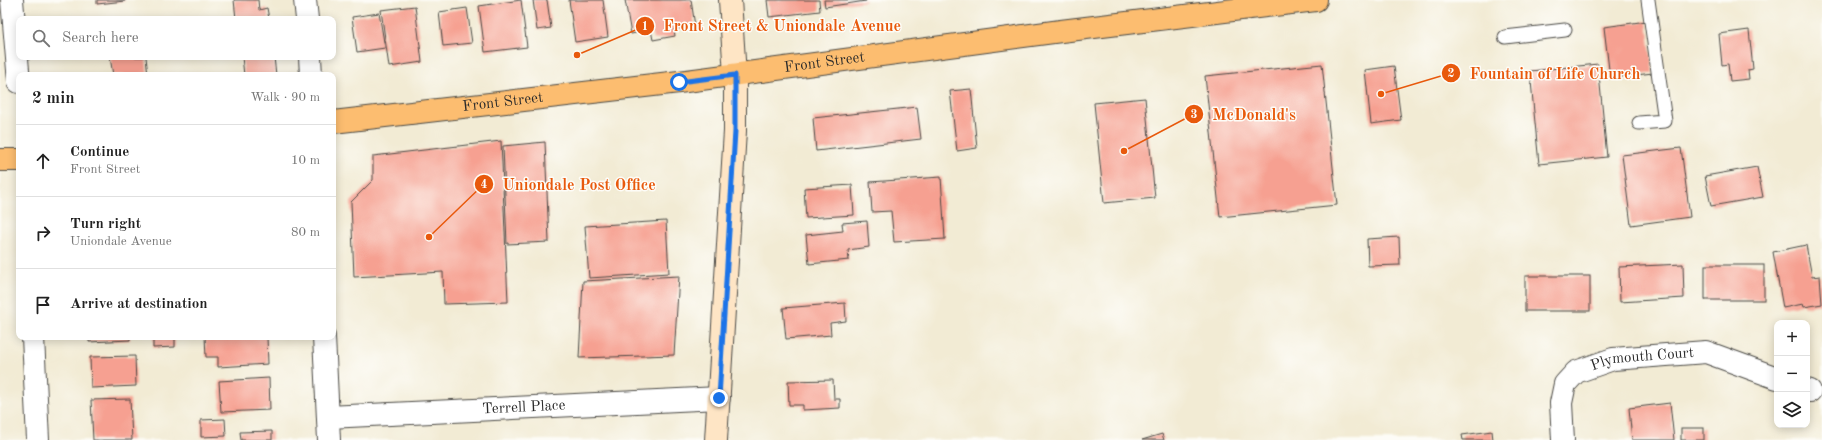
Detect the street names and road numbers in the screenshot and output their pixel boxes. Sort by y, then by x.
street label: Front Street [783,50,866,75]
street label: Front Street [462,90,544,114]
street label: Plymouth Court [1589,345,1694,374]
street label: Terrell Place [482,398,566,417]

